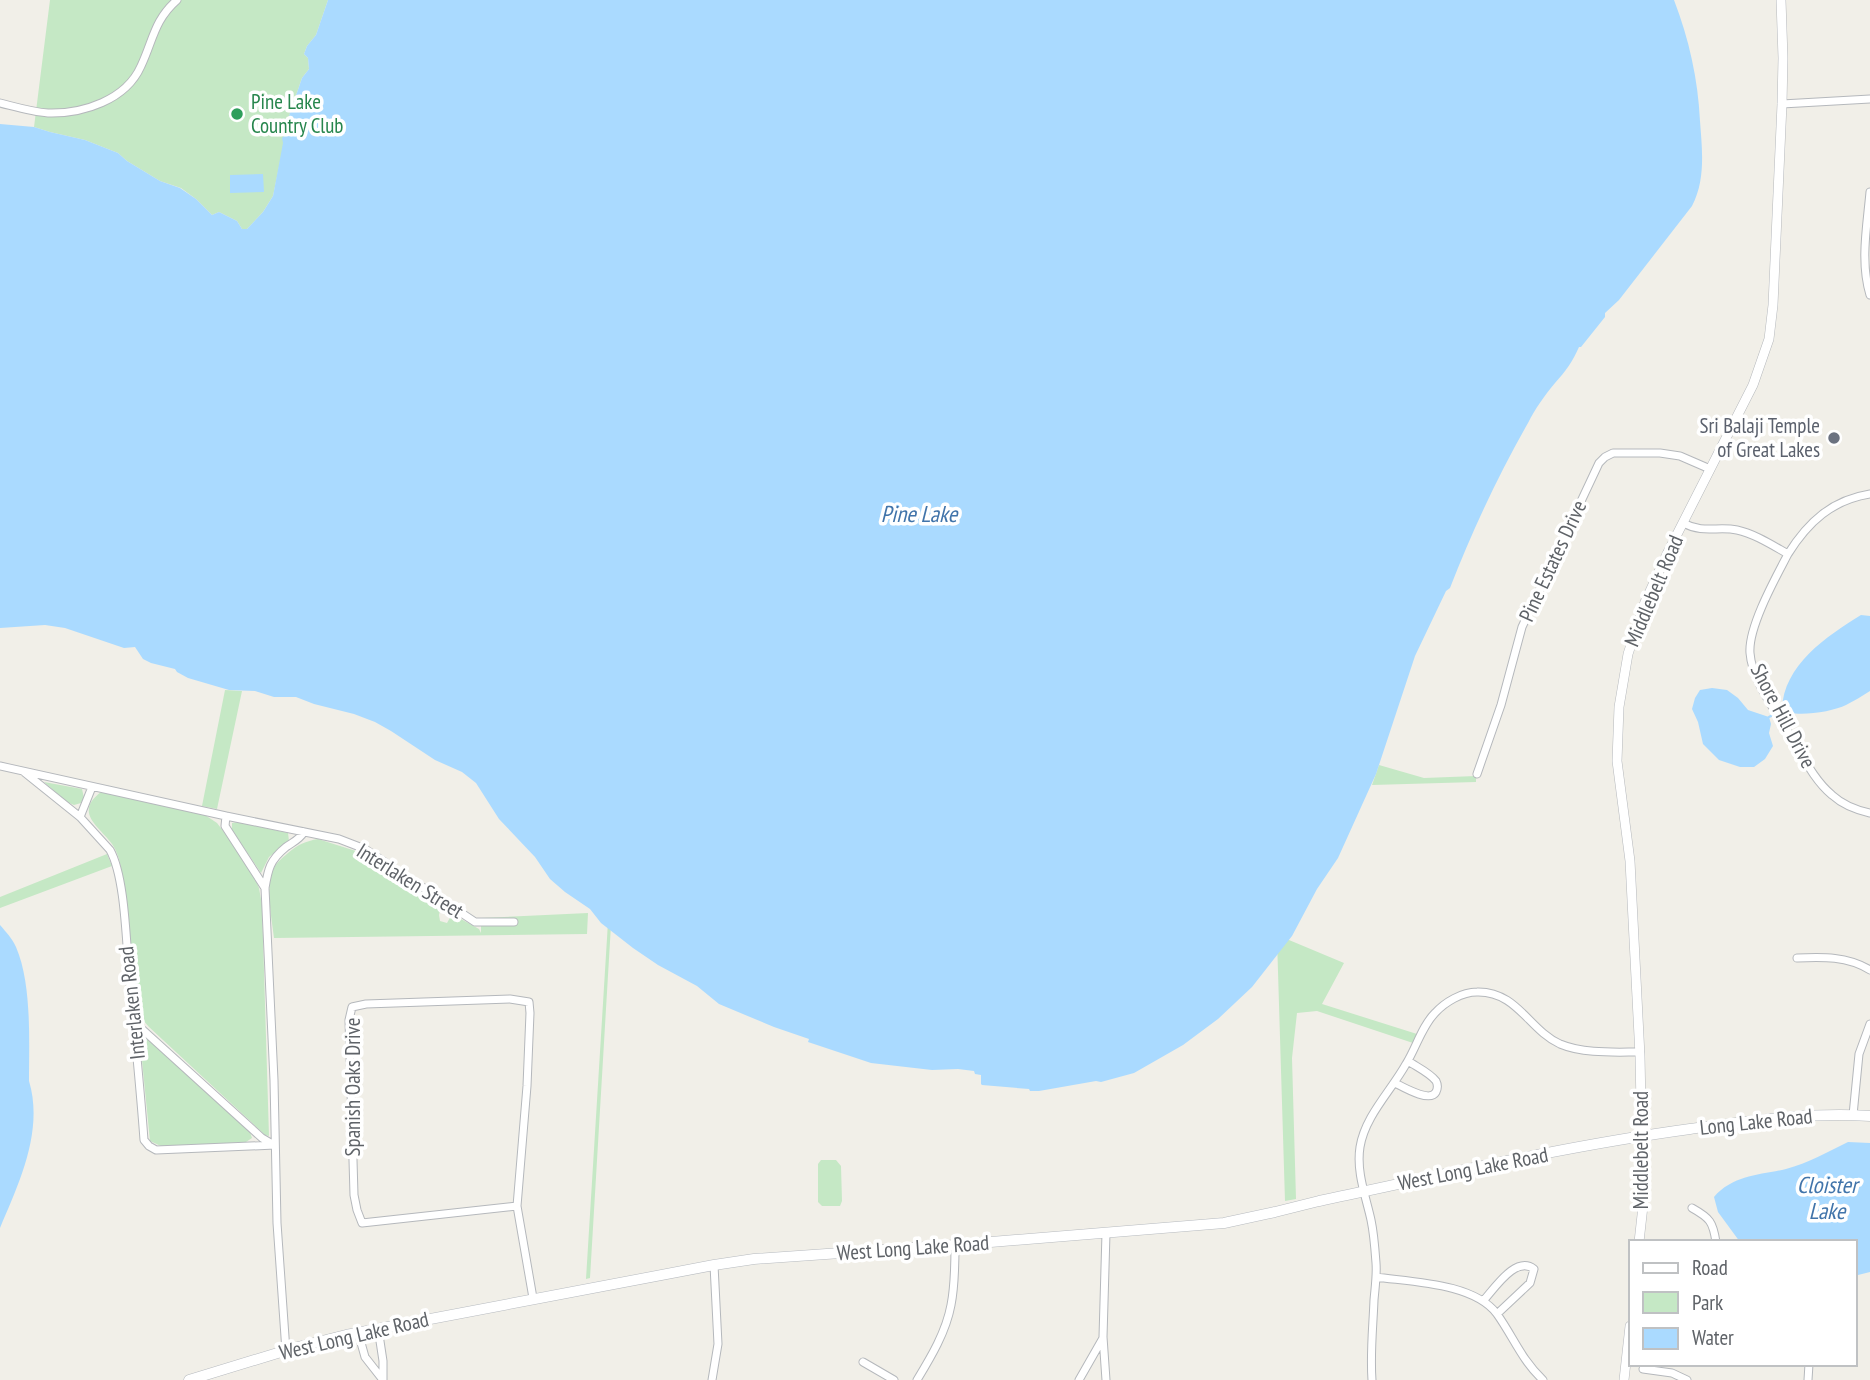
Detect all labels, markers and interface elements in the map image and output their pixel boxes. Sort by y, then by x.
place label: Pine Lake Country Club [251,88,343,139]
marker: Pine Lake Country Club [229,106,245,122]
place label: Sri Balaji Temple of Great Lakes [1699,412,1820,463]
marker: Sri Balaji Temple of Great Lakes [1826,430,1842,446]
street label: Pine Estates Drive [1513,496,1592,626]
water label: Pine Lake [881,499,959,528]
street label: Middlebelt Road [1618,531,1689,651]
street label: Shore Hill Drive [1745,659,1822,773]
street label: Interlaken Street [352,837,469,924]
street label: Interlaken Road [112,945,151,1061]
street label: Spanish Oaks Drive [339,1018,366,1156]
street label: Middlebelt Road [1627,1091,1654,1209]
street label: Long Lake Road [1698,1102,1814,1141]
street label: West Long Lake Road [1395,1141,1550,1196]
water label: Cloister Lake [1797,1170,1861,1225]
street label: West Long Lake Road [836,1229,990,1266]
legend [1629,1240,1856,1366]
text: Road [1692,1254,1728,1281]
text: Park [1692,1289,1723,1316]
street label: West Long Lake Road [276,1305,431,1366]
text: Water [1692,1324,1734,1351]

